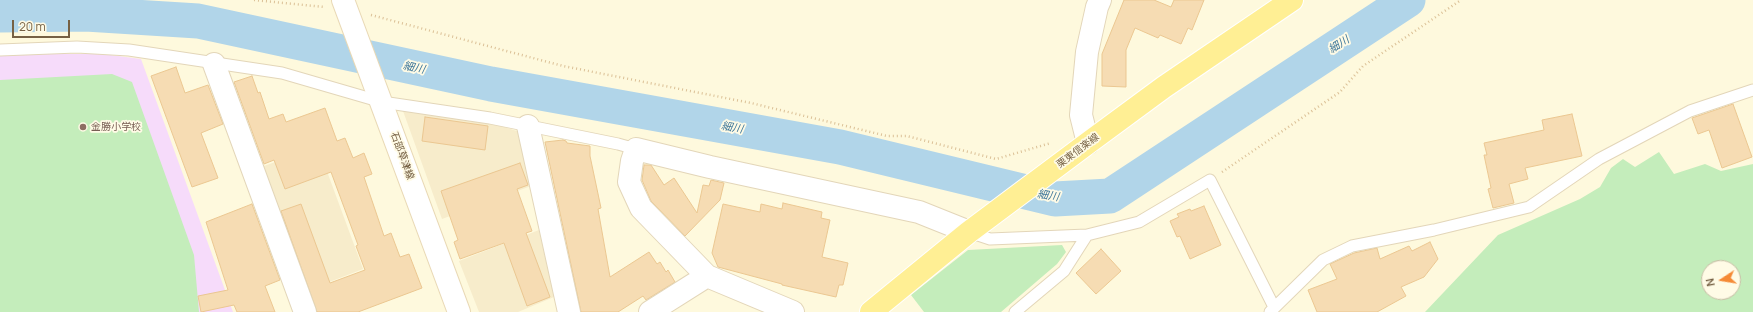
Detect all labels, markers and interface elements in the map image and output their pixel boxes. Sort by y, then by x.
scale bar [14,12,72,38]
text: 20 m [19,18,46,35]
water label: 細川 [1326,33,1352,57]
water label: 細川 [402,59,426,77]
water label: 細川 [720,120,744,136]
place label: 金勝小学校 [91,121,141,133]
marker: 金勝小学校 [78,122,88,132]
street label: 石部草津線 [388,130,416,182]
street label: 栗東信楽線 [1054,131,1102,171]
water label: 細川 [1036,188,1060,204]
north arrow [1701,260,1741,300]
text: N [1702,277,1718,288]

